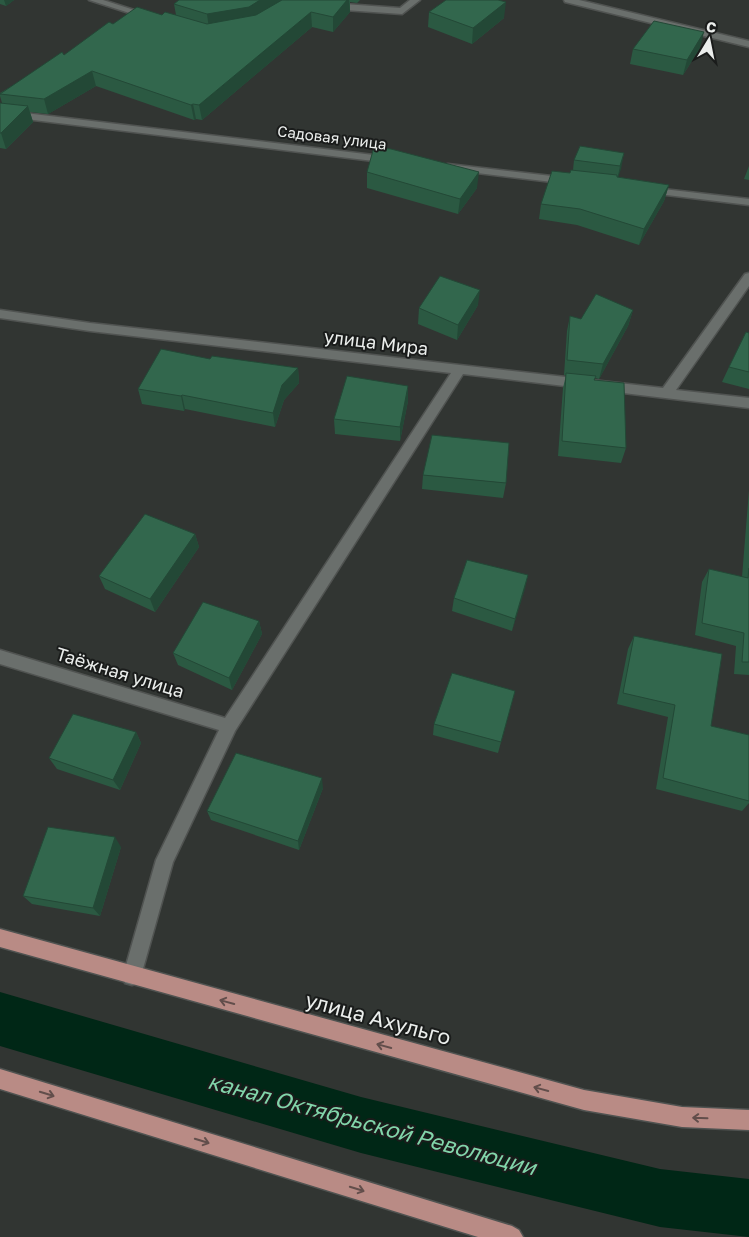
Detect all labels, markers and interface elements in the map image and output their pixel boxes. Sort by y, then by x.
north arrow [684,15,734,65]
text: С [705,17,718,36]
street label: Садовая улица [276,121,388,153]
street label: улица Мира [323,325,430,359]
street label: Таёжная улица [54,642,187,702]
street label: улица Ахульго [303,986,454,1050]
one-way arrow [220,997,236,1007]
one-way arrow [377,1040,393,1050]
water label: канал Октябрьской Революции [205,1067,541,1181]
one-way arrow [533,1083,549,1093]
one-way arrow [38,1089,54,1099]
one-way arrow [693,1113,709,1123]
one-way arrow [194,1137,210,1147]
one-way arrow [349,1185,365,1195]

